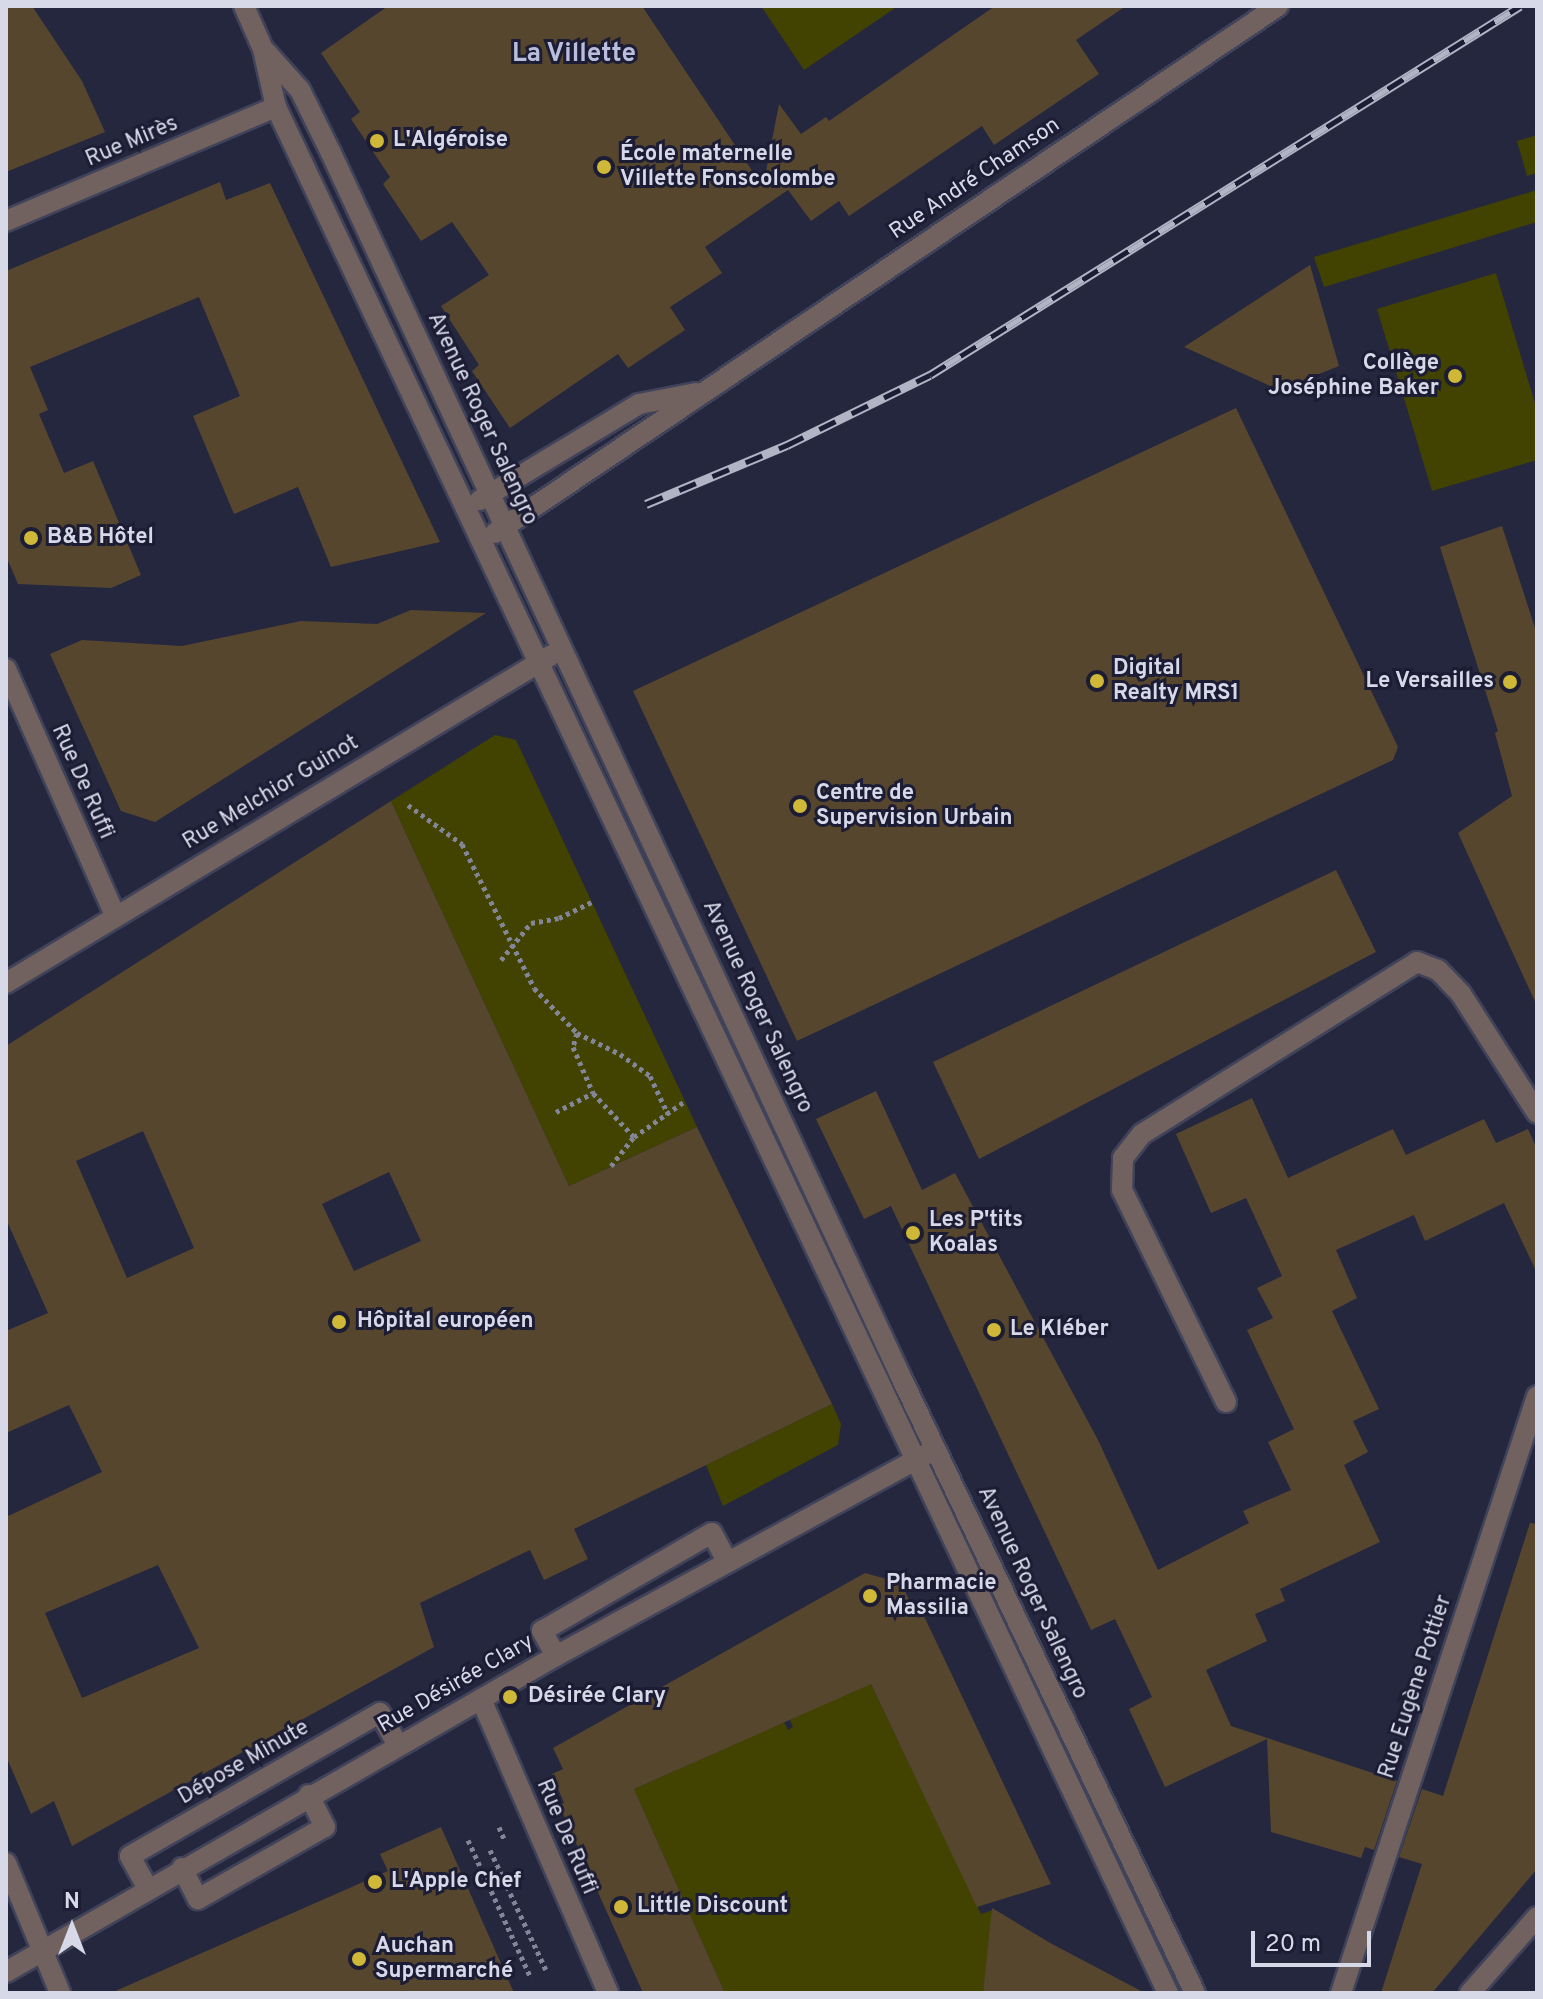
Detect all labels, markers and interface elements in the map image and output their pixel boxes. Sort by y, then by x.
district label: La Villette [511,39,637,71]
street label: Rue Mirès [82,111,182,173]
street label: Rue André Chamson [885,112,1065,246]
place label: L'Algéroise [393,128,508,154]
marker: L'Algéroise [368,132,386,150]
place label: École maternelle Villette Fonscolombe [620,141,836,192]
marker: École maternelle Villette Fonscolombe [595,158,613,176]
street label: Avenue Roger Salengro [421,308,543,530]
place label: Collège Joséphine Baker [1268,350,1439,402]
marker: Collège Joséphine Baker [1446,367,1464,385]
place label: B&B Hôtel [47,525,154,551]
marker: B&B Hôtel [22,529,40,547]
place label: Digital Realty MRS1 [1113,655,1239,706]
place label: Le Versailles [1365,669,1494,695]
marker: Digital Realty MRS1 [1088,672,1106,690]
marker: Le Versailles [1501,673,1519,691]
street label: Rue De Ruffi [45,721,119,843]
street label: Rue Melchior Guinot [178,730,364,856]
place label: Centre de Supervision Urbain [816,780,1012,832]
marker: Centre de Supervision Urbain [791,797,809,815]
street label: Avenue Roger Salengro [696,896,818,1118]
place label: Les P'tits Koalas [929,1207,1023,1258]
marker: Les P'tits Koalas [904,1224,922,1242]
place label: Hôpital européen [357,1309,534,1335]
marker: Hôpital européen [328,1311,350,1333]
place label: Le Kléber [1010,1317,1109,1343]
marker: Le Kléber [985,1321,1003,1339]
street label: Avenue Roger Salengro [971,1482,1093,1704]
place label: Pharmacie Massilia [886,1570,996,1622]
marker: Pharmacie Massilia [861,1587,879,1605]
street label: Rue Eugène Pottier [1374,1592,1458,1782]
street label: Rue Désirée Clary [374,1629,538,1739]
place label: Désirée Clary [528,1684,666,1710]
marker: Désirée Clary [499,1686,521,1708]
street label: Dépose Minute [174,1715,314,1811]
street label: Rue De Ruffi [530,1775,602,1899]
place label: L'Apple Chef [391,1869,521,1895]
marker: L'Apple Chef [366,1873,384,1891]
north arrow [32,1887,112,1967]
text: N [64,1889,80,1916]
place label: Little Discount [637,1894,788,1920]
marker: Little Discount [612,1898,630,1916]
scale bar [1255,1915,1375,1965]
text: 20 m [1265,1930,1321,1960]
place label: Auchan Supermarché [375,1933,513,1984]
marker: Auchan Supermarché [350,1950,368,1968]

